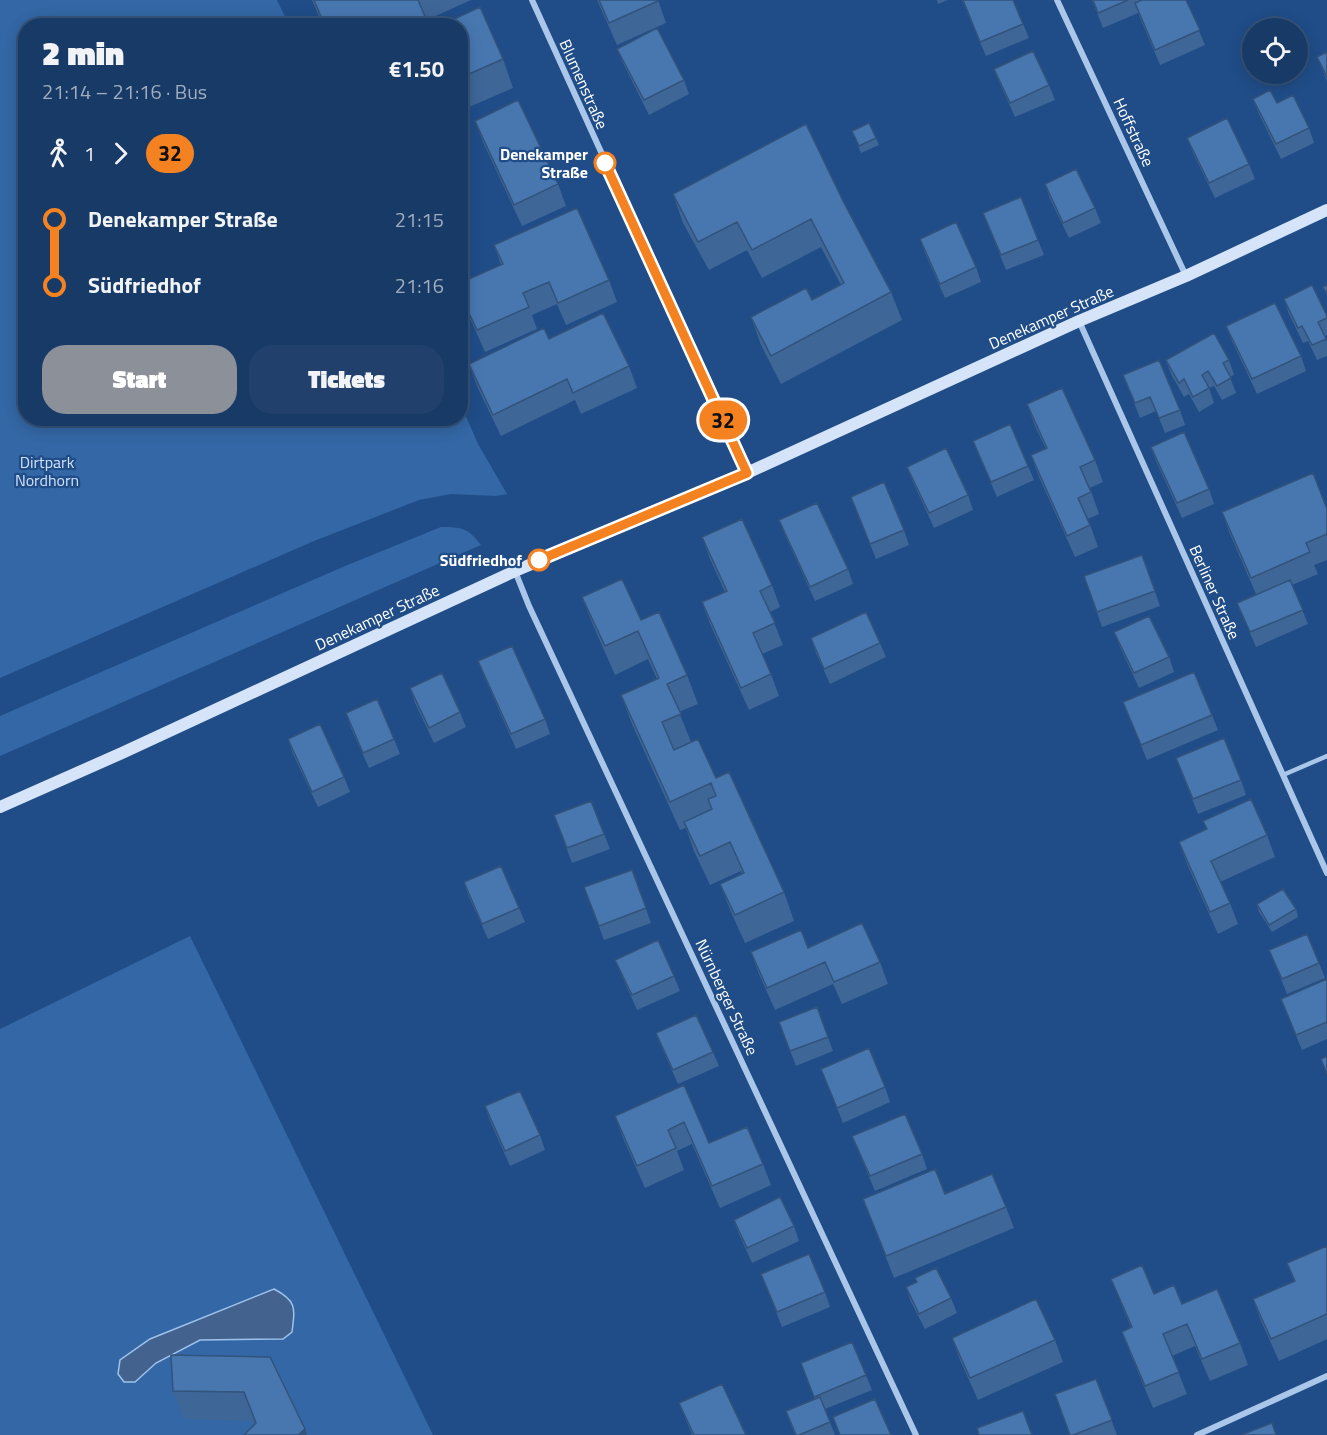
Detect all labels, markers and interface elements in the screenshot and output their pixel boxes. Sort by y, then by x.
map controls [1242,18,1308,84]
button: locate [1242,18,1308,84]
text: 2 min [42,28,124,78]
street label: Blumenstraße [554,35,614,133]
text: €1.50 [389,52,444,86]
text: 21:14 – 21:16 · Bus [42,76,207,107]
street label: Hoffstraße [1108,94,1160,170]
icon: walk [42,137,75,170]
icon: forward [104,137,137,170]
text: 32 [158,137,182,169]
text: 1 [84,138,95,169]
place label: Denekamper Straße [500,142,588,184]
marker: Denekamper Straße [594,152,616,174]
text: Denekamper Straße [88,202,278,236]
text: 21:15 [395,204,444,235]
text: Südfriedhof [88,268,201,302]
text: 21:16 [395,270,444,301]
street label: Denekamper Straße [985,279,1117,355]
button: Start [42,345,237,414]
button: Tickets [249,345,444,414]
line badge: 32 [696,400,750,440]
text: 32 [711,404,735,436]
park label: Dirtpark Nordhorn [15,450,79,492]
street label: Berliner Straße [1183,541,1247,643]
place label: Südfriedhof [440,548,522,572]
marker: Südfriedhof [528,549,550,571]
street label: Denekamper Straße [311,578,443,656]
street label: Nürnberger Straße [690,935,764,1059]

